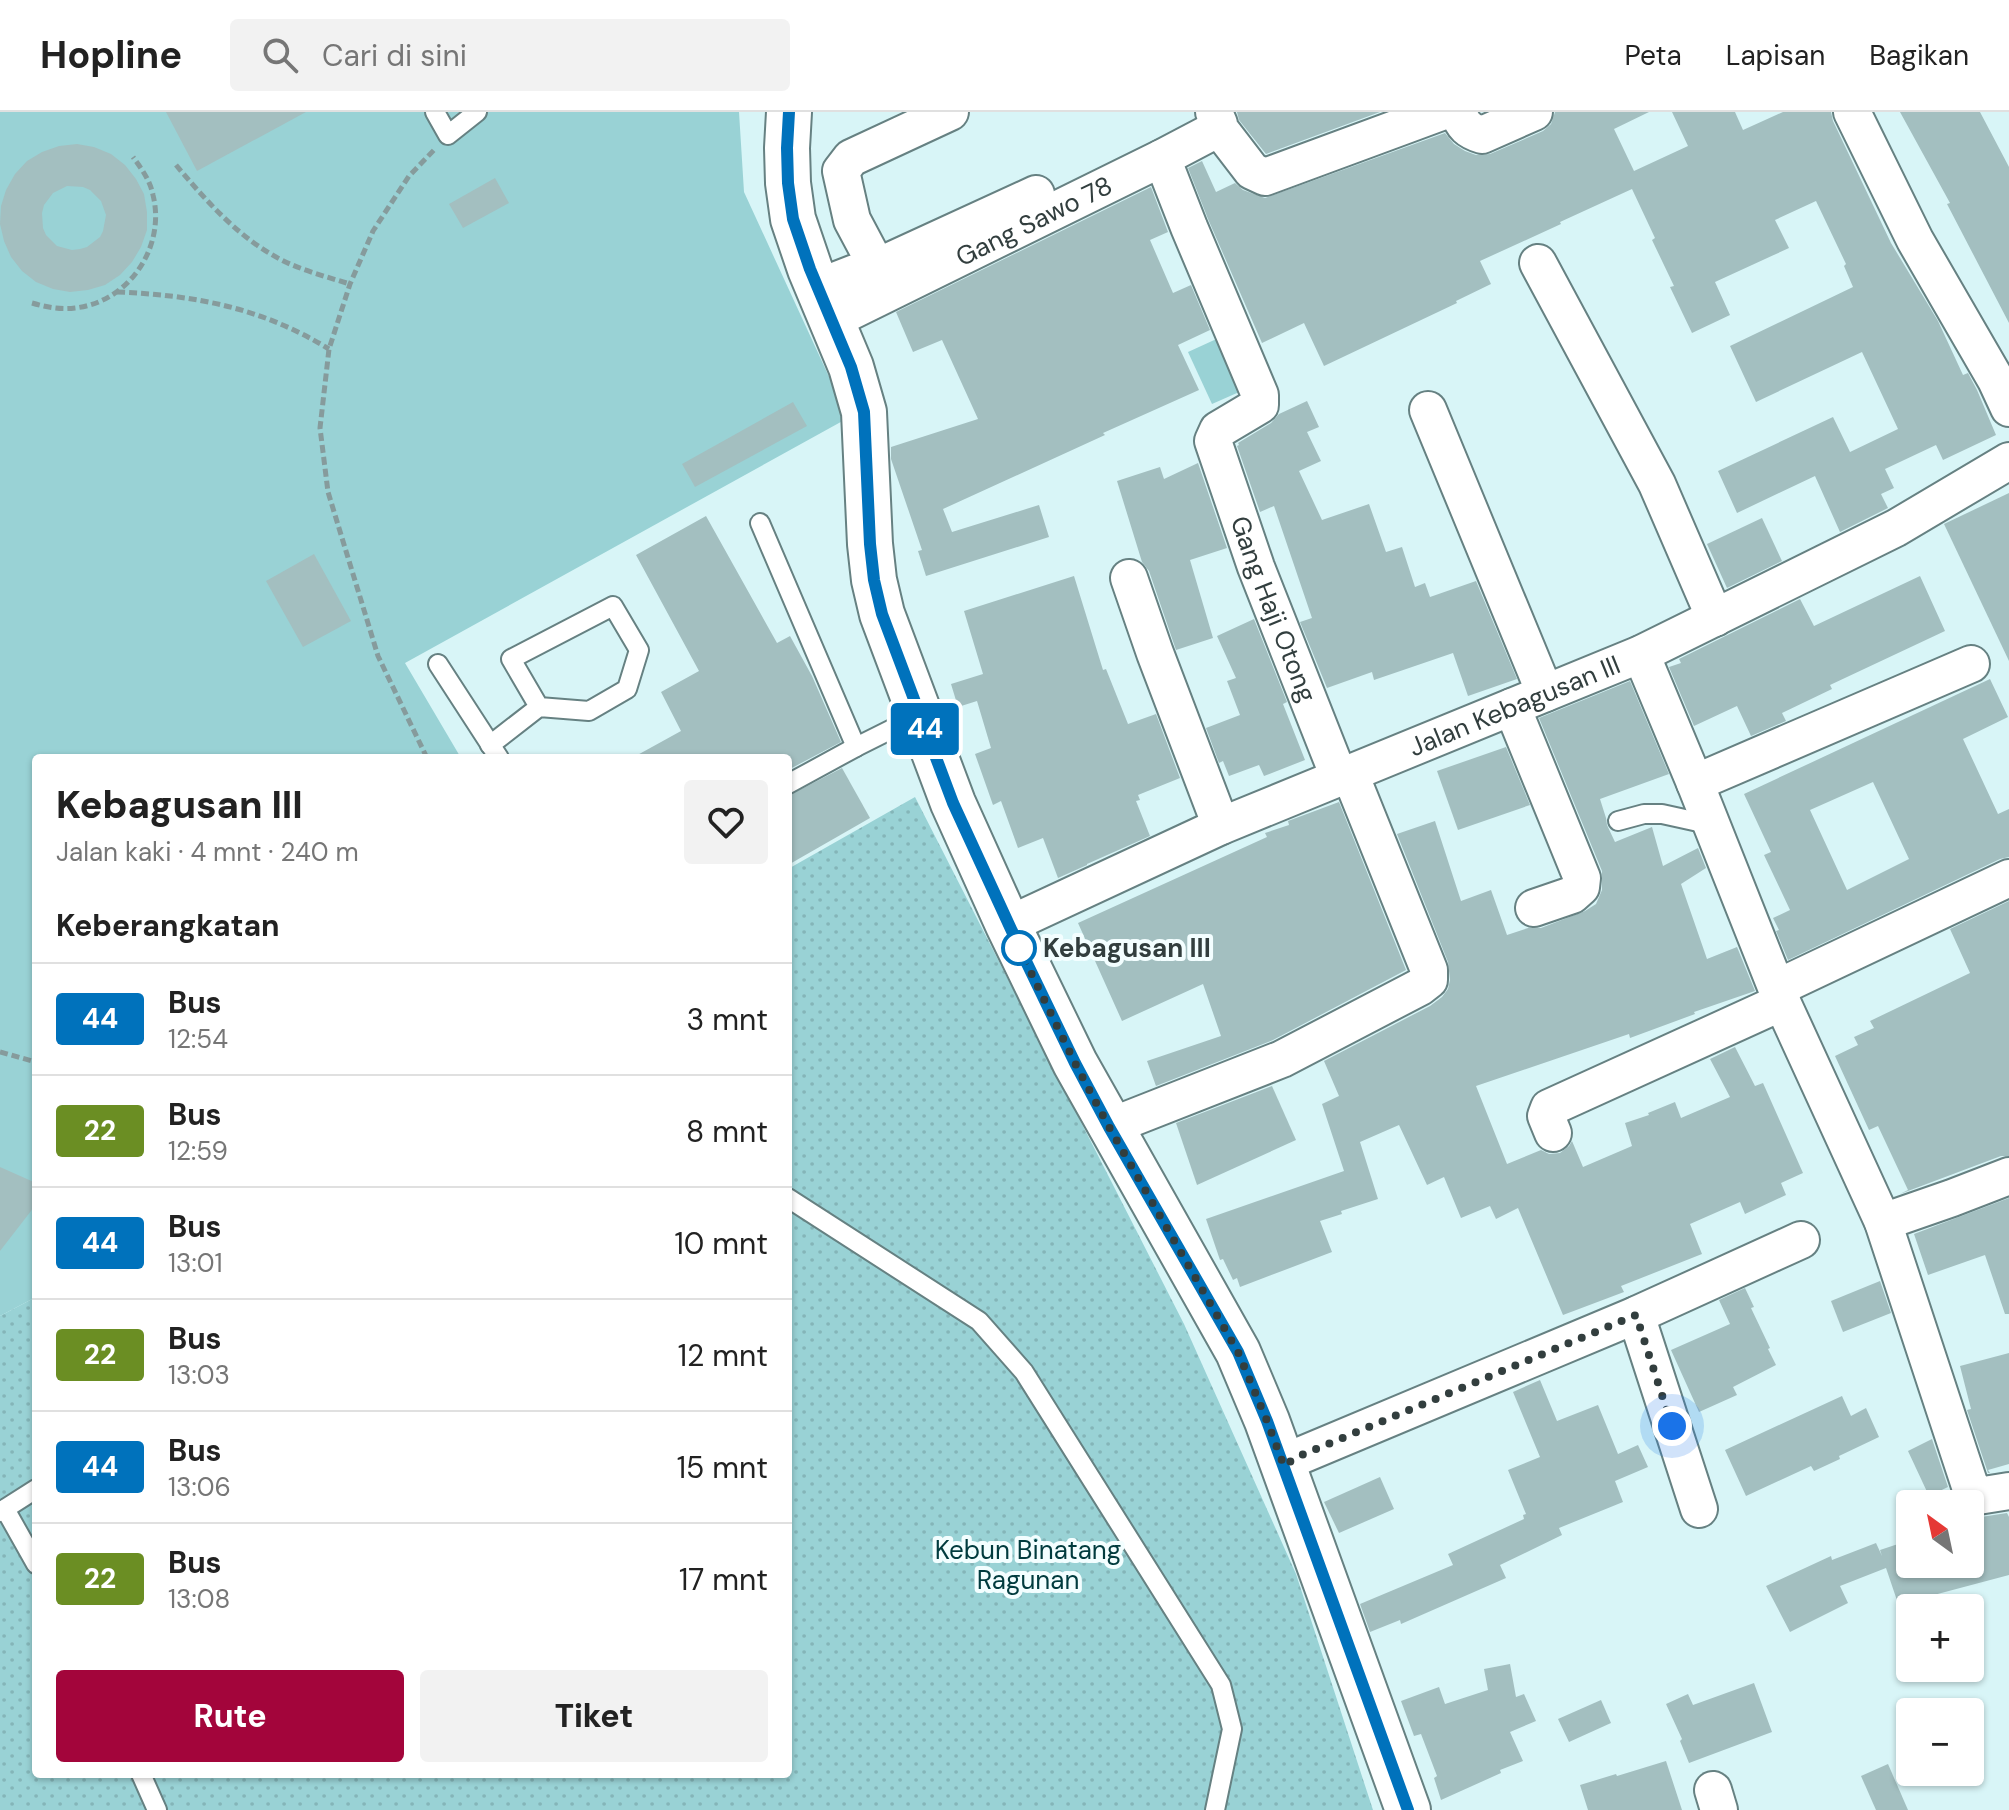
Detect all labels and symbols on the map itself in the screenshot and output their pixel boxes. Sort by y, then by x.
street label: Gang Sawo 78 [950,168,1118,274]
street label: Gang Haji Otong [1223,512,1325,707]
street label: Jalan Kebagusan III [1404,647,1625,764]
line badge: 44 [889,703,961,755]
marker: Kebagusan III [1002,931,1036,965]
place label: Kebagusan III [1043,931,1211,965]
your location [1652,1406,1692,1446]
north arrow [1896,1490,1984,1578]
park label: Kebun Binatang Ragunan [935,1533,1121,1597]

